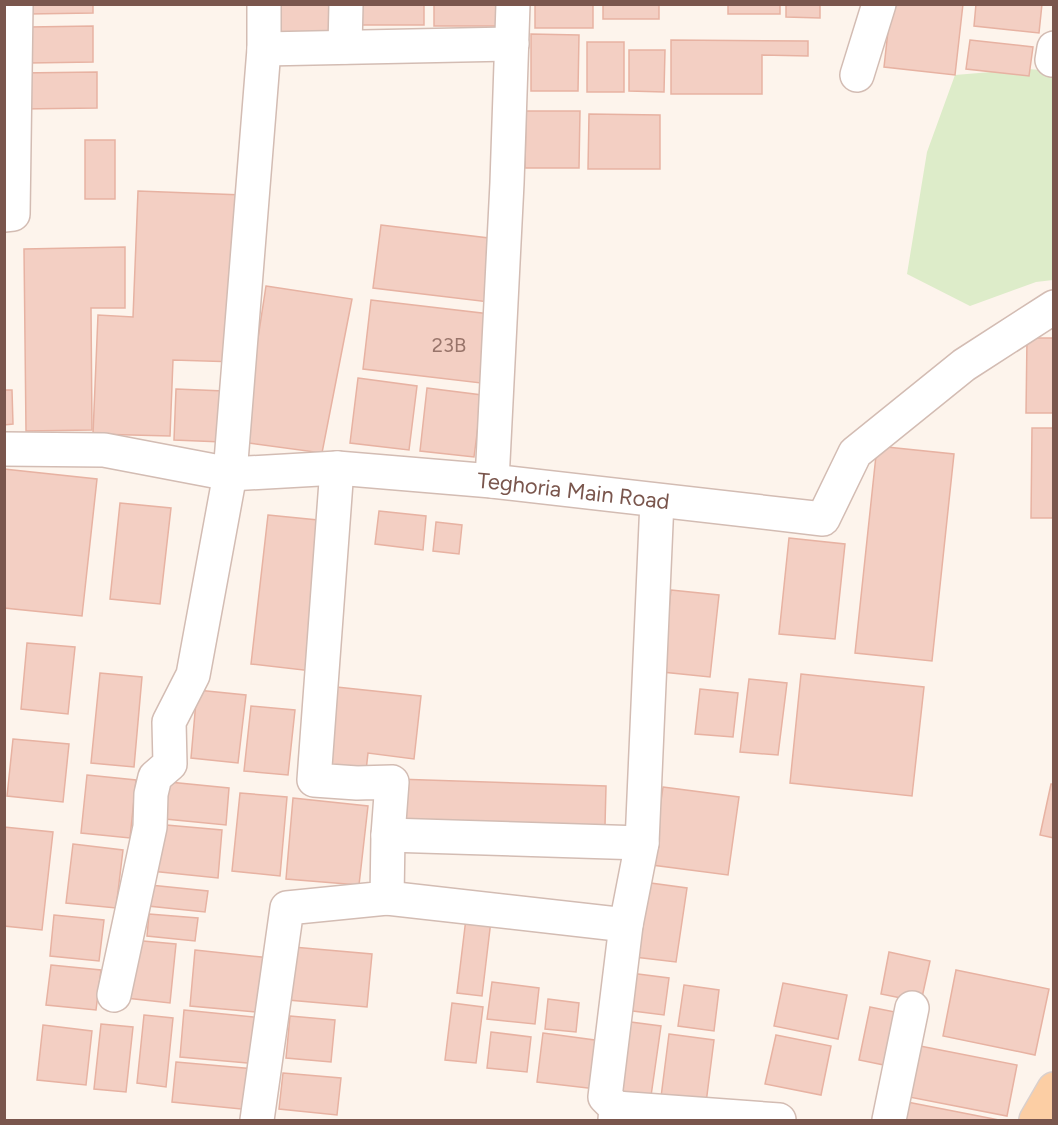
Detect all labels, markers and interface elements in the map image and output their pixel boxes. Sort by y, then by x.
house number: 23B [432,333,466,357]
street label: Teghoria Main Road [476,467,671,515]

